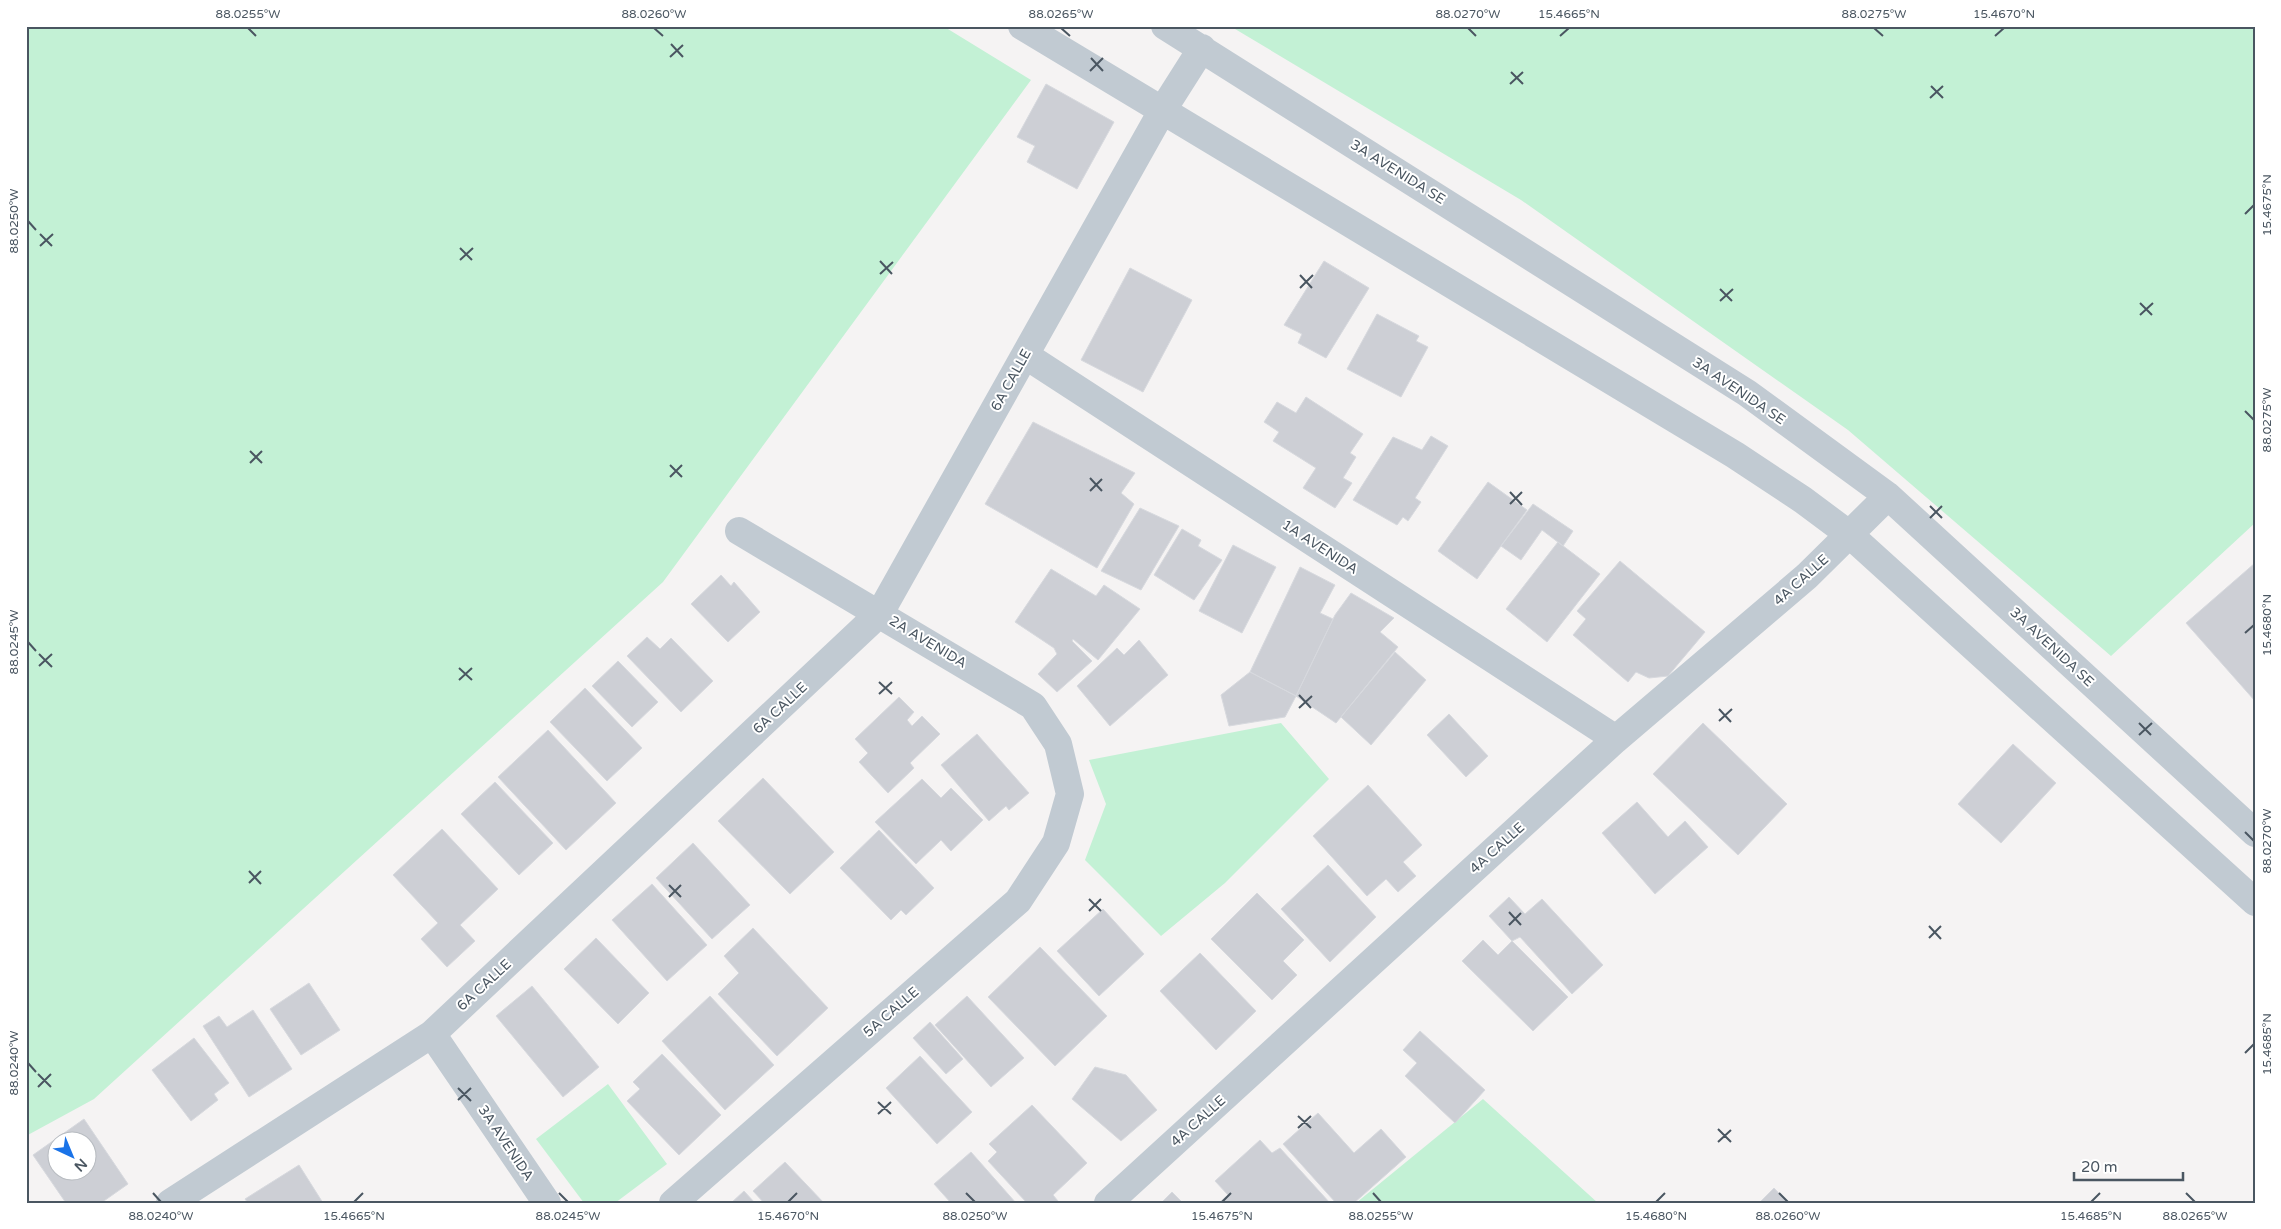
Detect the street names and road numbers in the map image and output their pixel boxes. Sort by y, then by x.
street label: 3A AVENIDA SE [1347,136,1449,208]
street label: 6A CALLE [987,346,1035,414]
street label: 3A AVENIDA SE [1689,354,1789,428]
street label: 1A AVENIDA [1279,516,1361,578]
street label: 4A CALLE [1770,551,1832,609]
street label: 3A AVENIDA SE [2007,604,2098,690]
street label: 2A AVENIDA [886,612,970,672]
street label: 6A CALLE [749,679,811,737]
street label: 4A CALLE [1466,819,1528,877]
street label: 6A CALLE [453,956,515,1014]
street label: 5A CALLE [860,983,922,1041]
street label: 4A CALLE [1167,1092,1229,1150]
street label: 3A AVENIDA [475,1102,537,1184]

